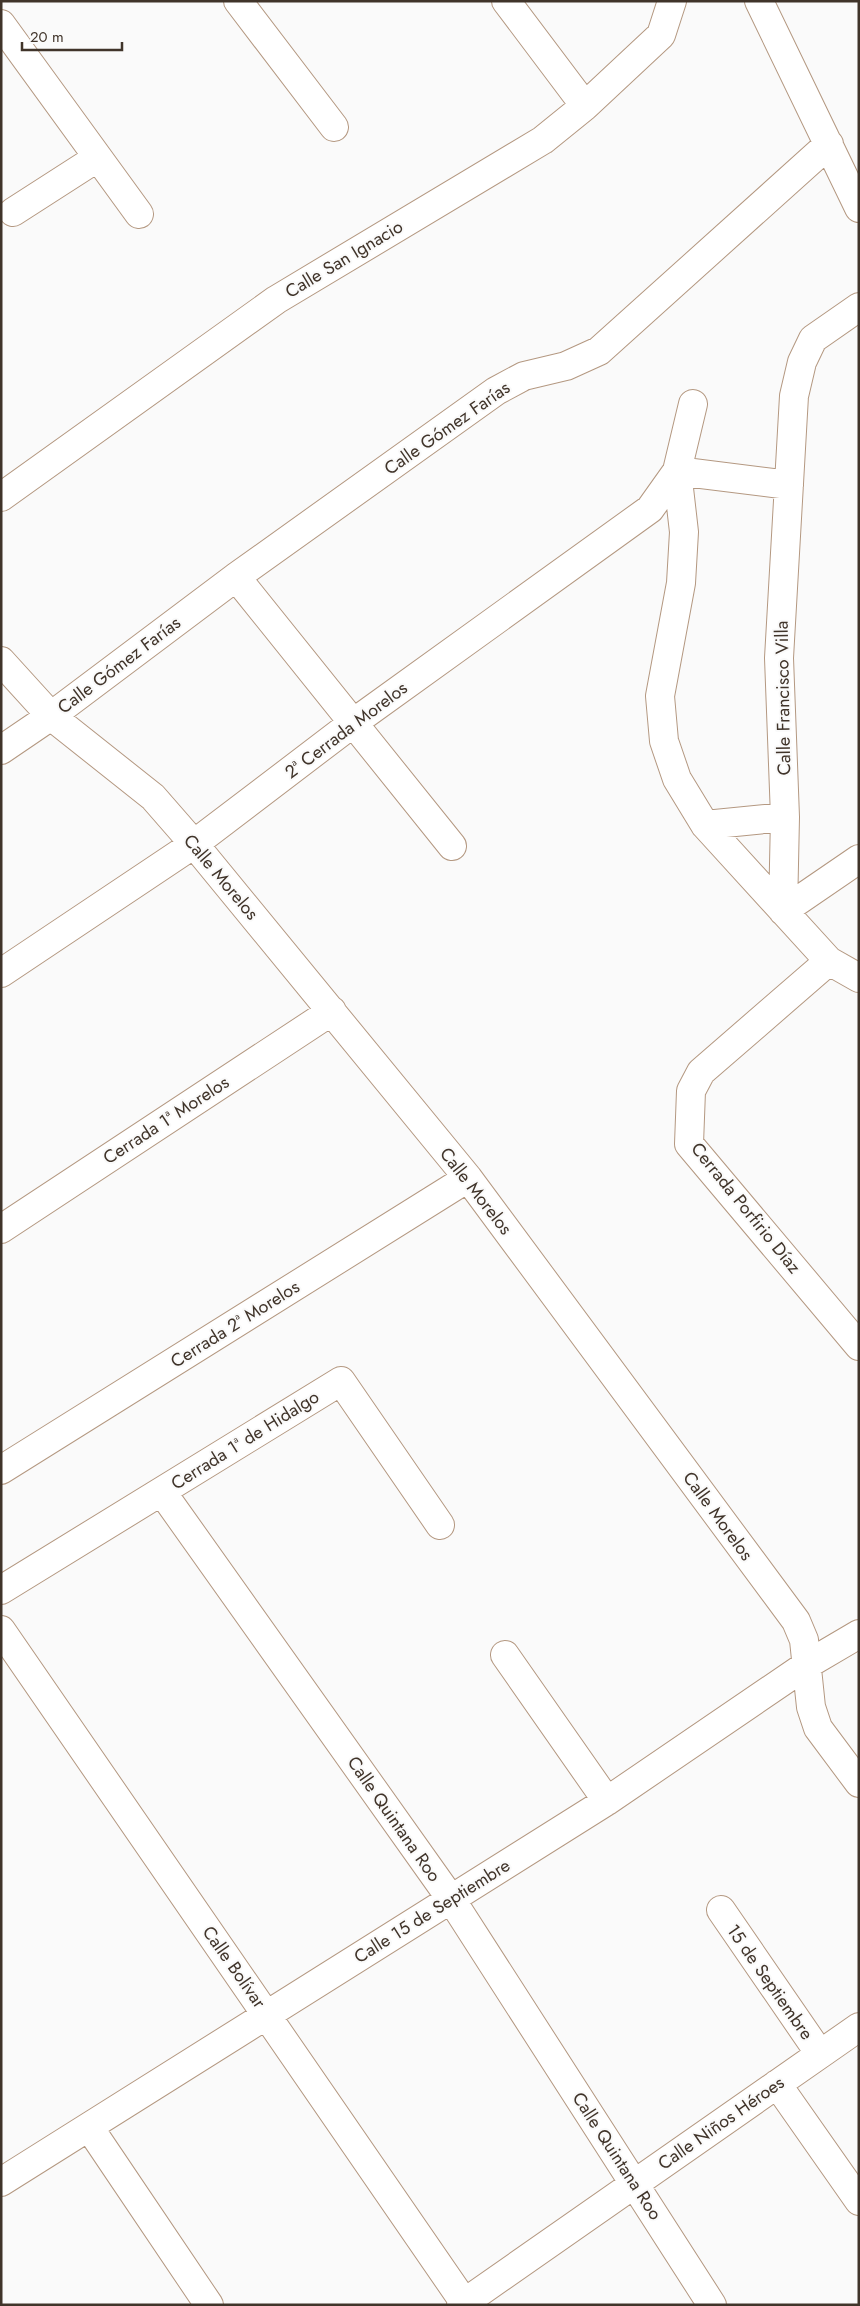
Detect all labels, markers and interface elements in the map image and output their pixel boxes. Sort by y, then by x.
scale bar [22,20,122,52]
text: 20 m [30,26,64,48]
street label: Calle San Ignacio [280,213,408,304]
street label: Calle Gómez Farías [379,375,515,481]
street label: Calle Gómez Farías [52,610,186,720]
street label: Calle Francisco Villa [769,620,797,776]
street label: 2ª Cerrada Morelos [279,675,413,785]
street label: Calle Morelos [177,829,265,925]
street label: Cerrada 1ª Morelos [98,1069,234,1171]
street label: Cerrada Porfirio Díaz [685,1137,808,1280]
street label: Calle Morelos [434,1142,518,1240]
street label: Cerrada 2ª Morelos [166,1274,304,1374]
street label: Cerrada 1ª de Hidalgo [166,1384,324,1496]
street label: Calle Morelos [677,1466,759,1566]
street label: Calle Quintana Roo [341,1751,447,1887]
street label: Calle 15 de Septiembre [349,1852,515,1970]
street label: 15 de Septiembre [720,1919,820,2045]
street label: Calle Bolívar [196,1920,272,2014]
street label: Calle Niños Héroes [653,2070,789,2176]
street label: Calle Quintana Roo [566,2087,668,2225]

